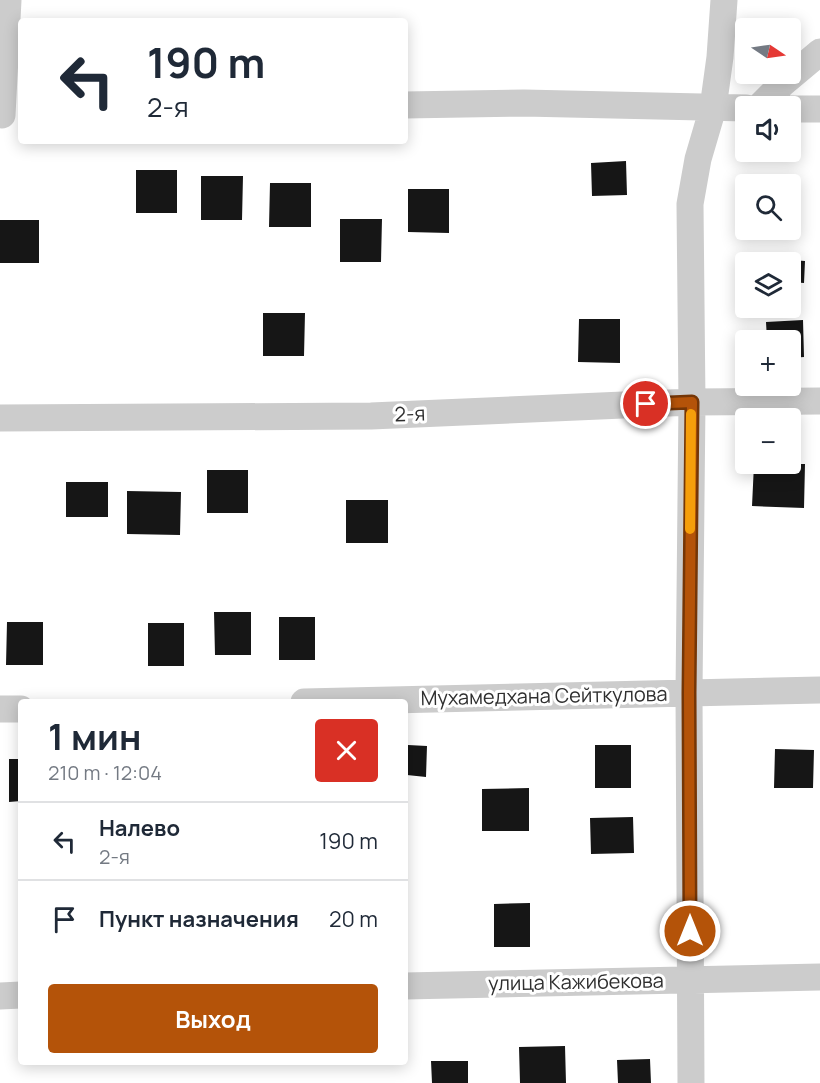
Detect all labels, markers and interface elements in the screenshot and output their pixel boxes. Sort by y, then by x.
north arrow [735,18,801,84]
map controls [735,18,801,474]
text: 190 m [147,33,265,91]
icon: left [48,42,126,120]
text: 2-я [147,88,189,125]
button: sound [735,96,801,162]
button: search [735,174,801,240]
button: layers [735,252,801,318]
button: + [735,330,801,396]
pin [620,378,671,429]
icon: arrive [629,387,662,420]
street label: 2-я [394,399,426,428]
button: − [735,408,801,474]
street label: Мухамедхана Сейткулова [420,680,668,711]
text: 1 мин [48,712,141,761]
button: close [315,719,378,782]
text: 210 m · 12:04 [48,759,162,786]
text: Налево [99,813,180,843]
icon: left [48,825,81,858]
text: 190 m [319,826,378,856]
text: 2-я [99,843,130,870]
position arrow [658,899,722,963]
icon: arrive [48,903,81,936]
text: Пункт назначения [99,904,299,934]
text: 20 m [329,904,378,934]
street label: улица Кажибекова [488,966,664,997]
button: Выход [48,984,378,1053]

